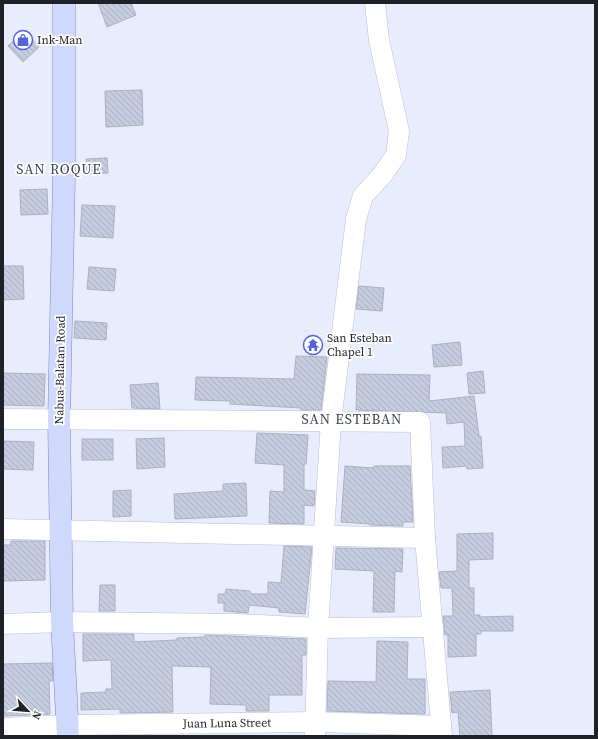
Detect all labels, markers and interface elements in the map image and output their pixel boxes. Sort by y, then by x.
shop icon: Ink-Man [12,29,34,51]
place label: Ink-Man [37,32,83,48]
district label: SAN ROQUE [16,159,102,179]
street label: Nabua-Balatan Road [51,315,69,425]
place label: San Esteban Chapel 1 [327,330,392,360]
temple icon: San Esteban Chapel 1 [302,334,324,356]
district label: SAN ESTEBAN [302,409,402,429]
north arrow [8,691,48,731]
text: N [28,708,45,722]
street label: Juan Luna Street [182,715,271,732]

